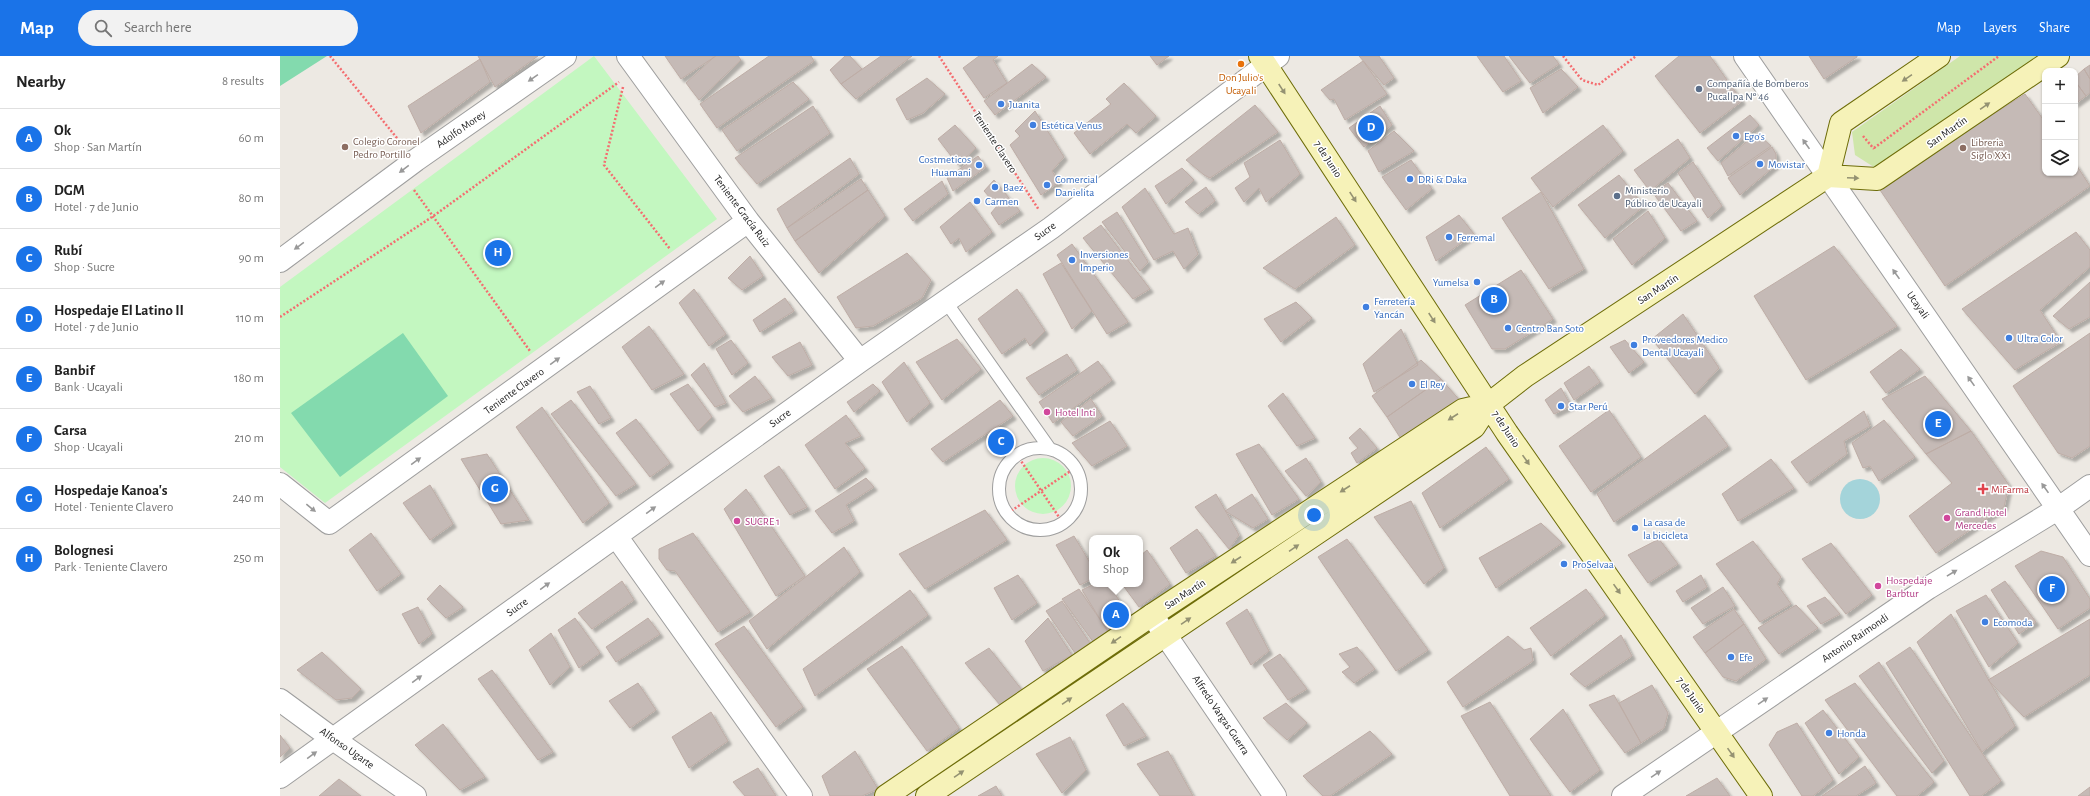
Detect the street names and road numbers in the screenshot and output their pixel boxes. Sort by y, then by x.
street label: Adolfo Morey [434,108,488,150]
street label: Teniente Clavero [971,109,1019,175]
street label: San Martín [1925,114,1969,150]
street label: 7 de Junio [1312,139,1344,179]
street label: Teniente Gracía Ruiz [712,173,773,249]
street label: Sucre [1032,220,1058,242]
street label: San Martín [1636,272,1680,306]
street label: Ucayali [1905,289,1931,321]
street label: Teniente Clavero [482,366,546,416]
street label: Sucre [767,407,793,429]
street label: 7 de Junio [1490,409,1522,449]
street label: San Martín [1163,577,1207,611]
street label: Sucre [504,596,530,618]
street label: Antonio Raimondi [1820,612,1890,664]
street label: Alfredo Vargas Guerra [1190,673,1252,757]
street label: 7 de Junio [1675,675,1707,715]
street label: Alfonso Ugarte [318,725,376,771]

